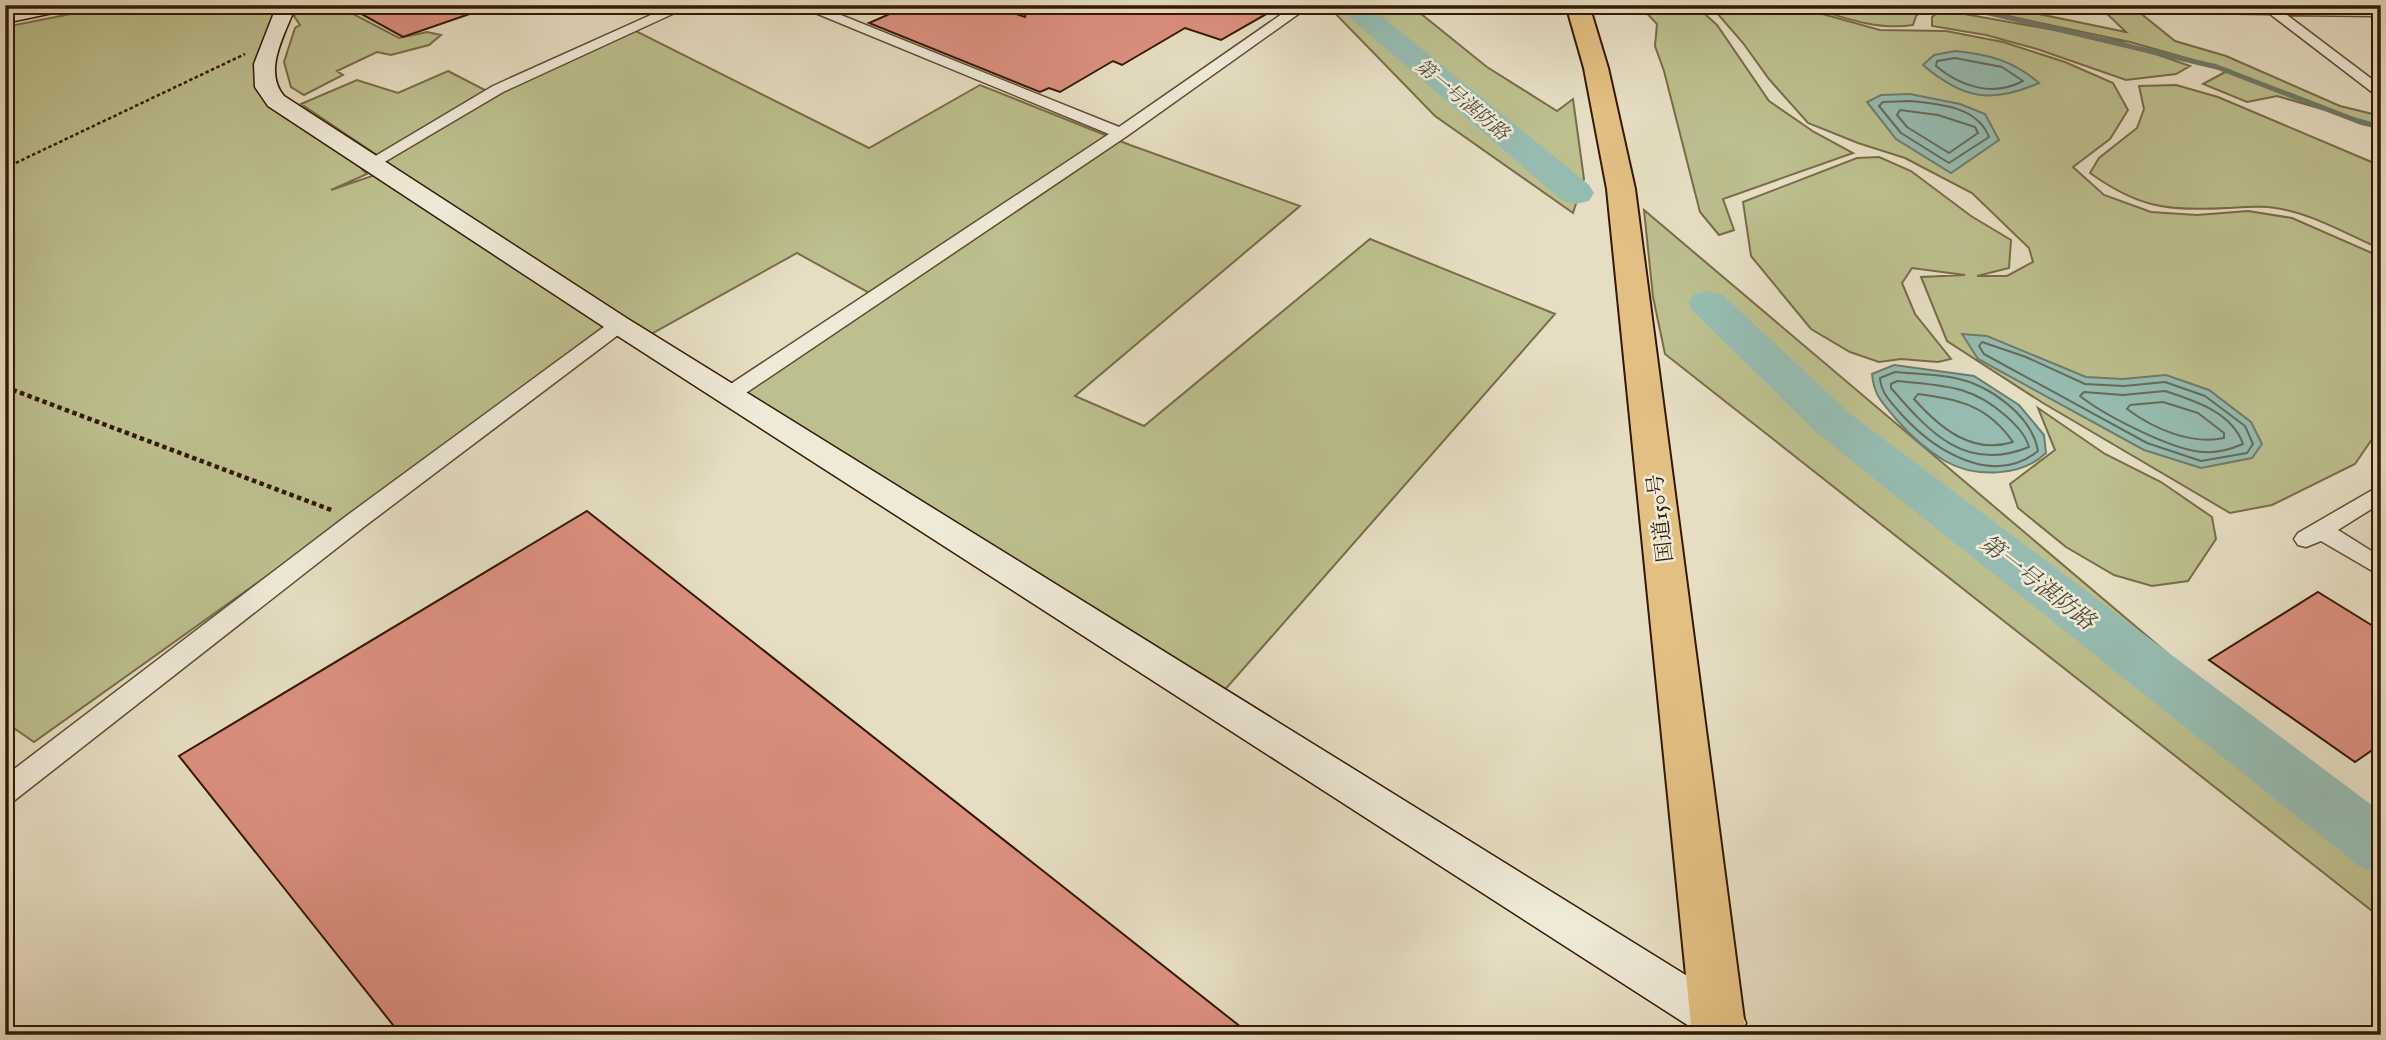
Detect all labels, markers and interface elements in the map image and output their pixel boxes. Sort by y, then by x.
water label: 第一号湛防路 [1410,55,1515,148]
street label: 国道150号 [1643,472,1680,563]
water label: 第一号湛防路 [1974,529,2102,638]

